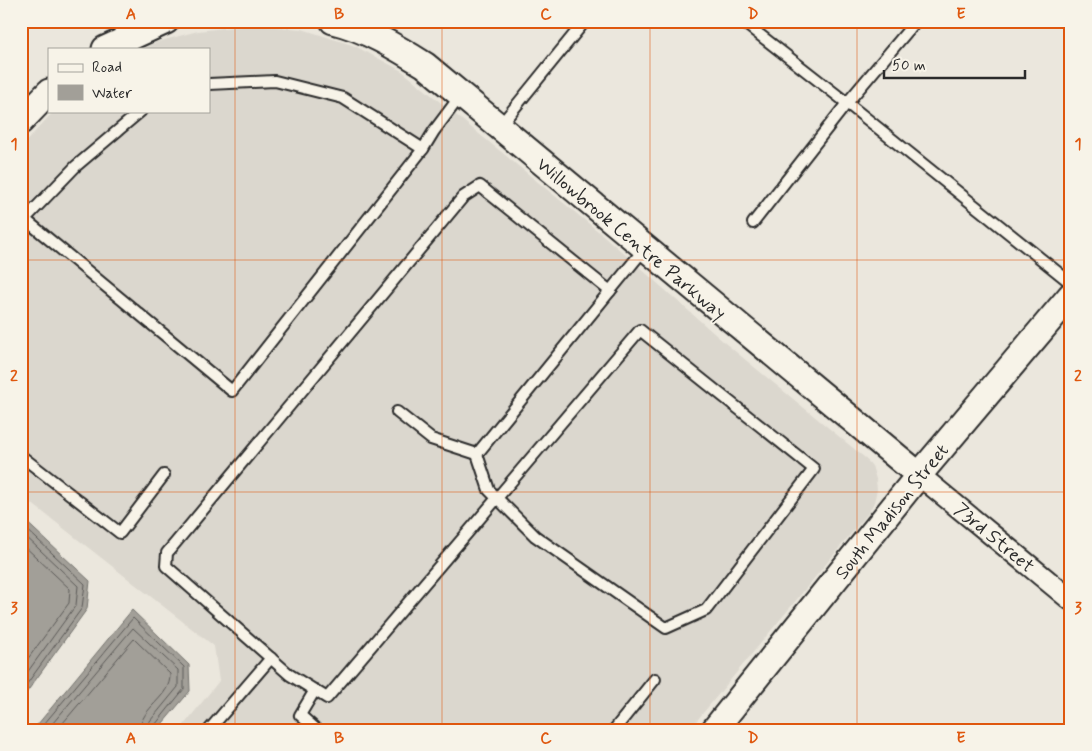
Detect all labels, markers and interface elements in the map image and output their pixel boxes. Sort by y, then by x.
text: A [126,4,136,25]
text: B [334,4,344,25]
text: C [540,4,552,25]
text: D [747,4,759,25]
text: E [956,4,966,25]
legend [48,48,210,112]
scale bar [884,48,1026,80]
text: 50 m [892,56,926,76]
text: Road [92,58,122,78]
text: Water [92,84,132,104]
text: 1 [10,134,18,155]
text: 1 [1074,134,1082,155]
street label: Willowbrook Centre Parkway [530,152,731,327]
text: 2 [10,366,18,387]
text: 2 [1074,366,1082,387]
street label: South Madison Street [830,439,955,585]
street label: 73rd Street [949,497,1039,579]
text: 3 [10,598,18,619]
text: 3 [1074,598,1082,619]
text: A [126,728,136,749]
text: B [334,728,344,749]
text: C [540,728,552,749]
text: D [747,728,759,749]
text: E [956,728,966,749]

